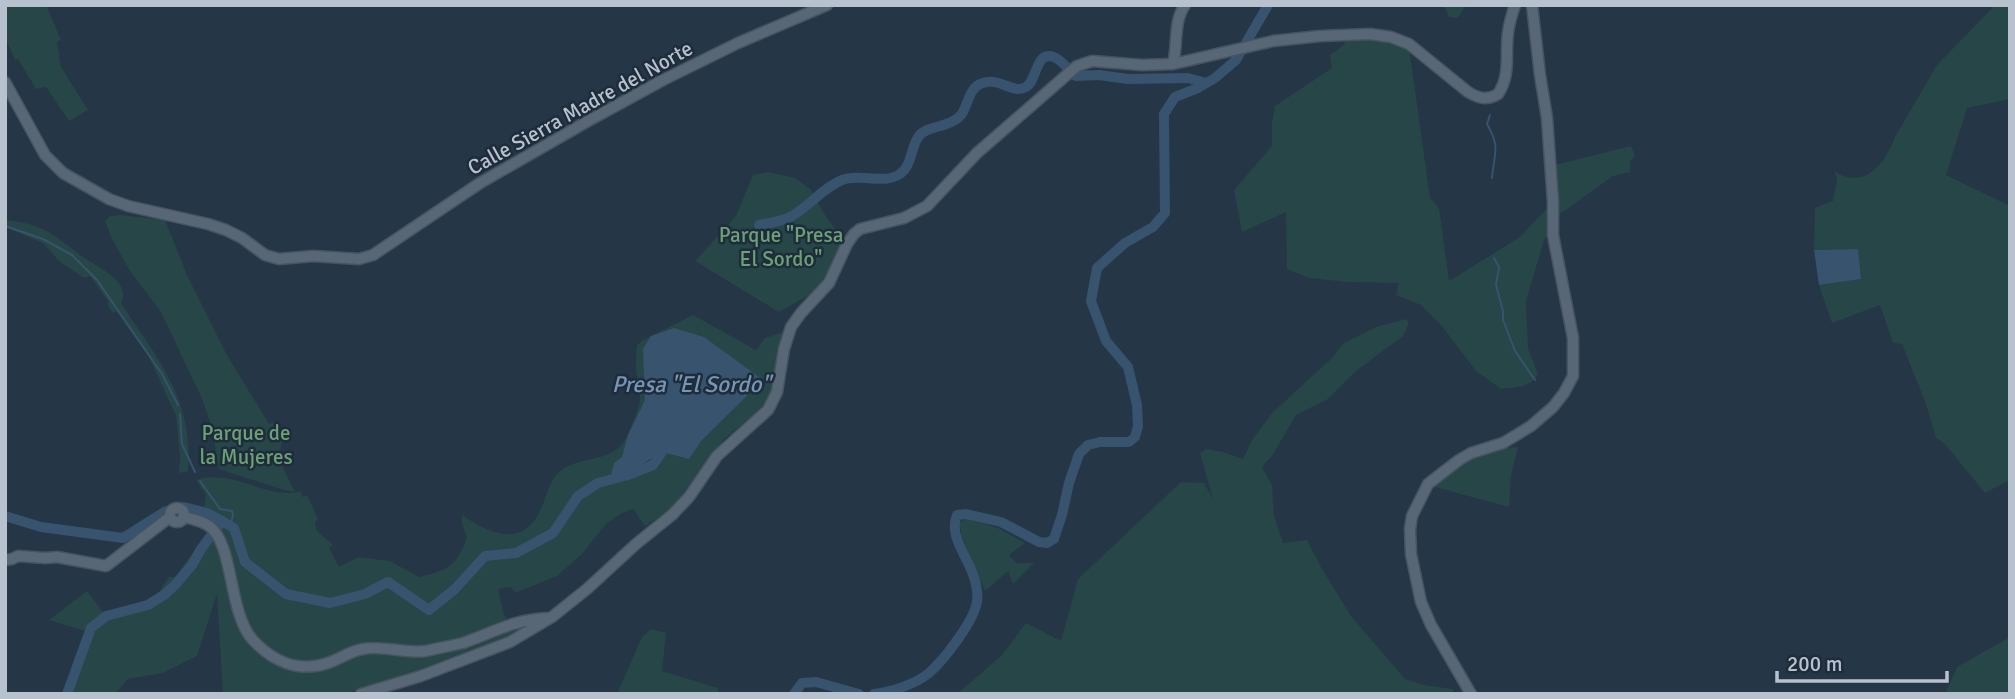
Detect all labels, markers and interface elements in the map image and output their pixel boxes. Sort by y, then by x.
street label: Calle Sierra Madre del Norte [463,35,697,181]
park label: Parque "Presa El Sordo" [719,222,843,272]
water label: Presa "El Sordo" [612,370,773,399]
park label: Parque de la Mujeres [199,420,293,470]
scale bar [1777,640,1947,684]
text: 200 m [1787,651,1842,677]

